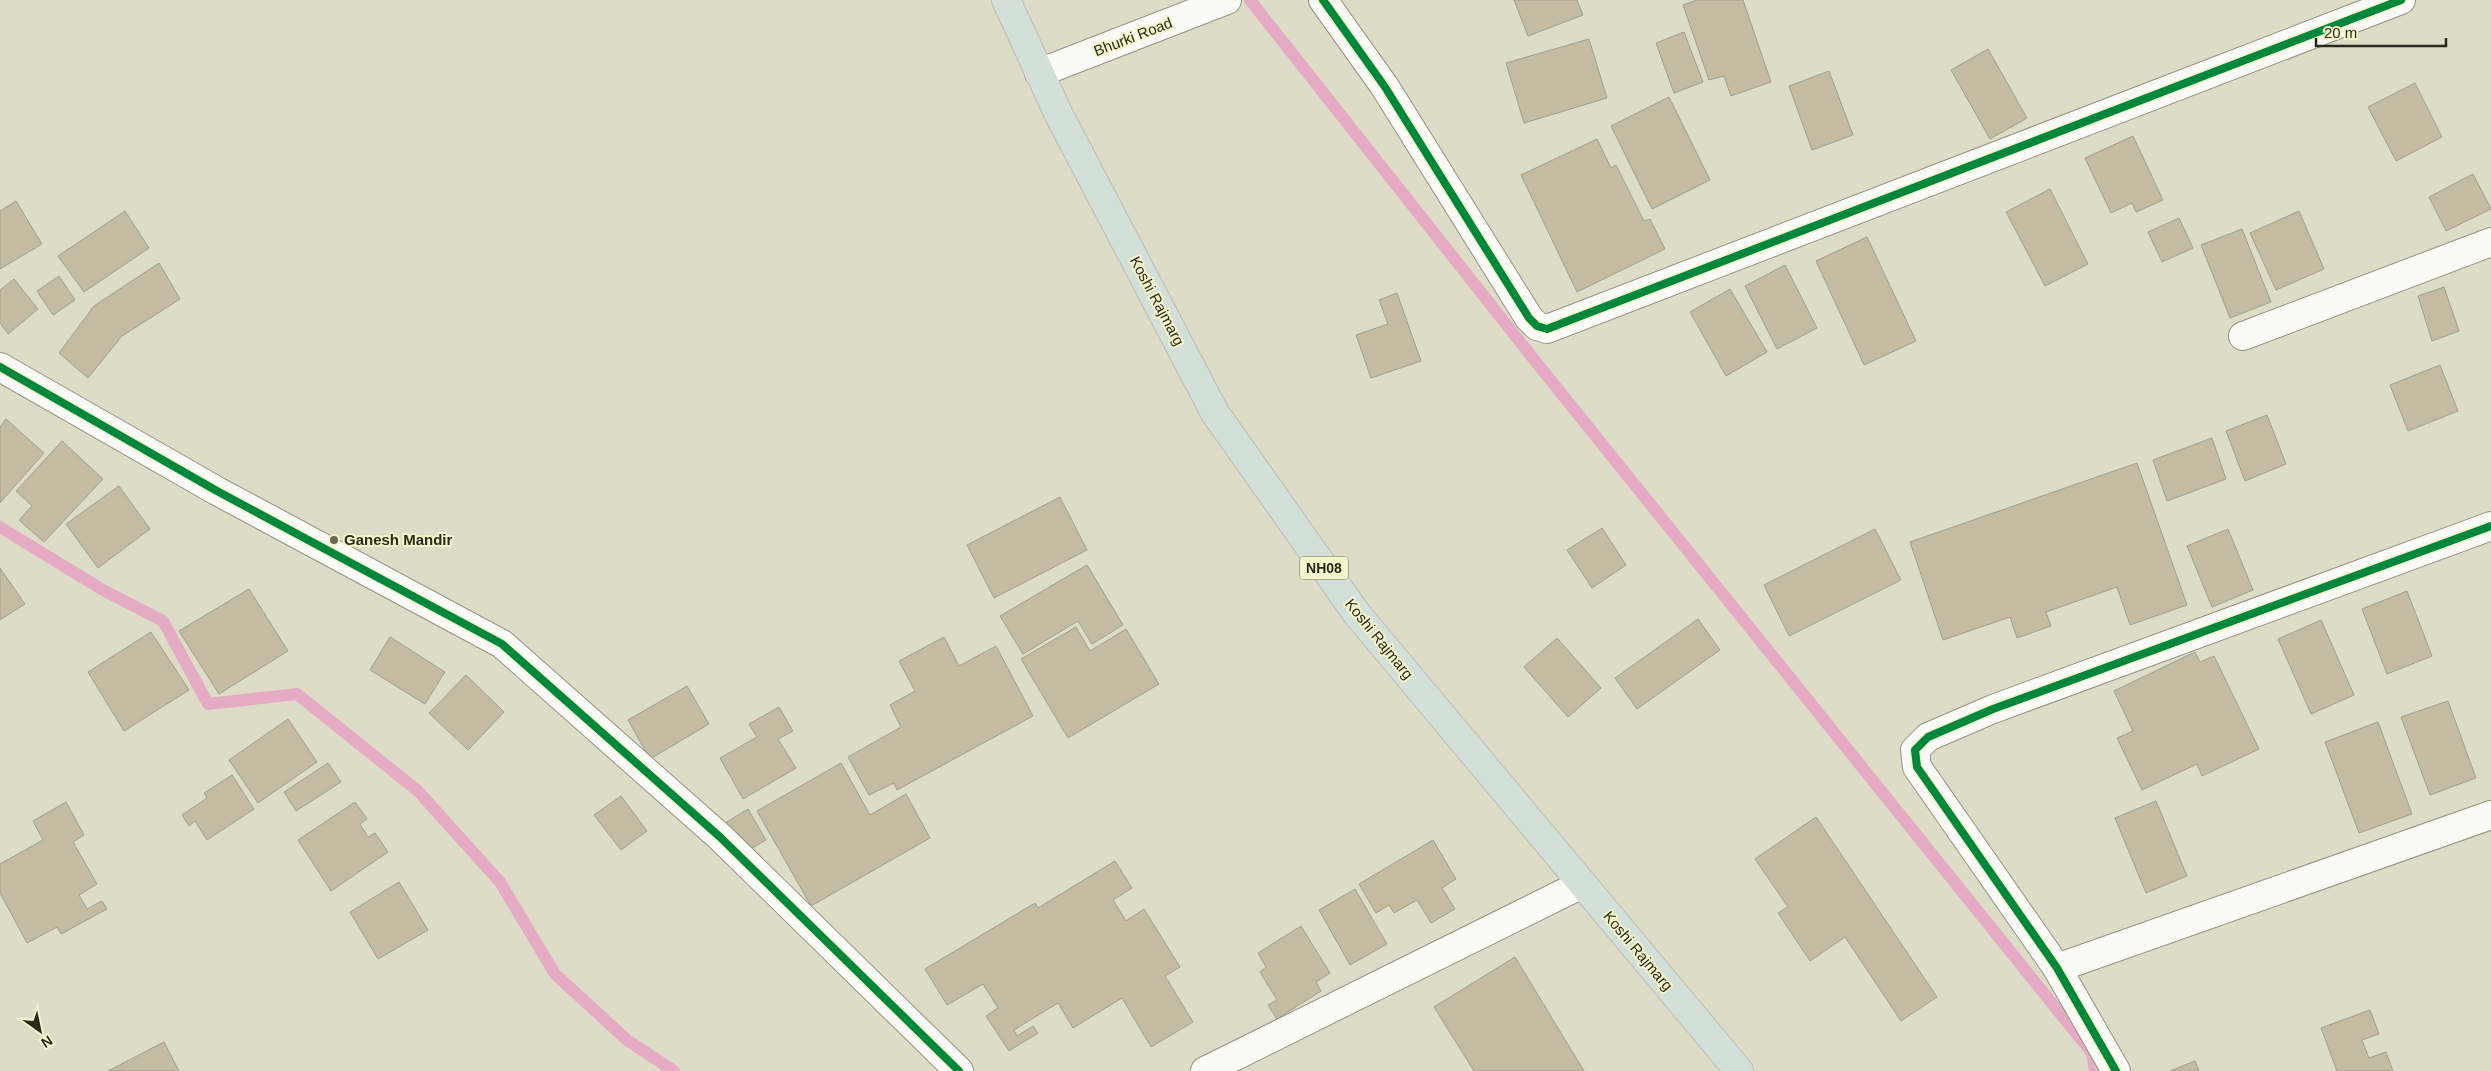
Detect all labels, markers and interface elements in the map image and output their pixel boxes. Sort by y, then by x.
street label: Bhurki Road [1091,14,1174,59]
scale bar [2316,15,2446,47]
text: 20 m [2324,24,2357,41]
street label: Koshi Rajmarg [1127,253,1188,348]
place label: Ganesh Mandir [344,531,453,548]
marker: Ganesh Mandir [328,534,340,546]
road number: NH08 [1300,556,1348,580]
street label: Koshi Rajmarg [1342,595,1417,682]
street label: Koshi Rajmarg [1600,908,1677,994]
north arrow [15,1006,65,1056]
text: N [38,1032,56,1051]

